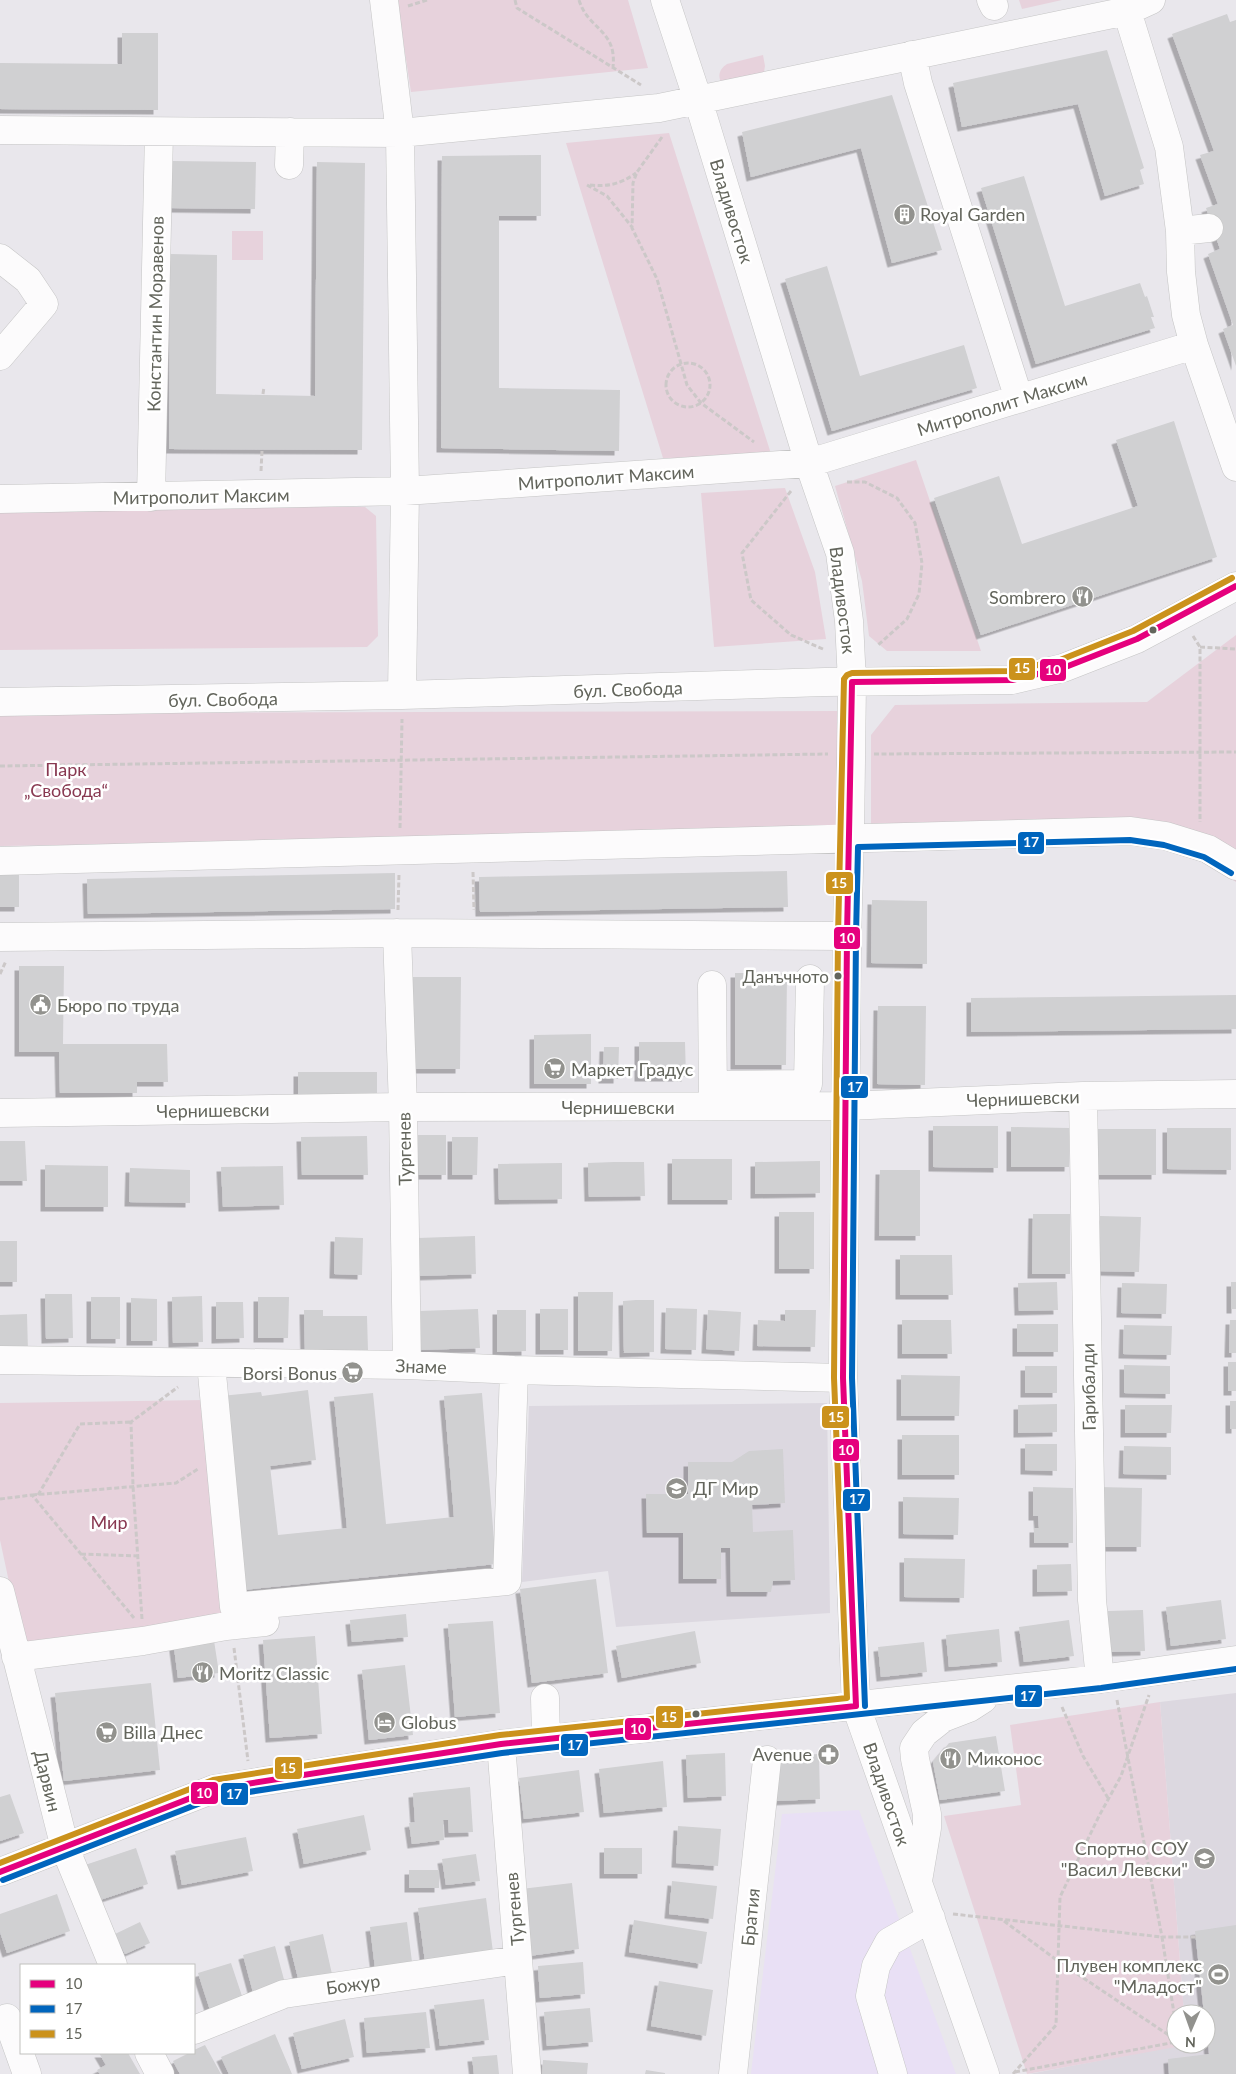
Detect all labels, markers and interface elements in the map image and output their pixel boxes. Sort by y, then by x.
street label: Владивосток [706,156,759,267]
building icon: Royal Garden [892,202,916,226]
place label: Royal Garden [920,203,1025,225]
street label: Константин Моравенов [142,216,168,412]
street label: Митрополит Максим [914,368,1090,440]
street label: Митрополит Максим [517,460,695,494]
street label: Митрополит Максим [112,483,290,509]
street label: Владивосток [825,545,861,656]
restaurant icon: Sombrero [1070,585,1094,609]
place label: Sombrero [989,586,1066,608]
unlabelled marker [1148,625,1158,635]
line badge: 15 [1008,657,1036,681]
line badge: 10 [1039,658,1067,682]
text: 15 [1014,659,1030,676]
text: 10 [1045,661,1061,678]
street label: бул. Свобода [573,676,683,702]
street label: бул. Свобода [168,687,278,711]
park label: Парк „Свобода“ [24,758,108,801]
line badge: 17 [1017,831,1045,855]
text: 17 [1023,833,1039,850]
line badge: 15 [825,871,854,895]
text: 15 [831,874,847,891]
line badge: 10 [833,926,861,950]
text: 10 [839,929,855,946]
place label: Данъчното [743,966,829,987]
marker: Данъчното [833,971,843,981]
public building icon: Бюро по труда [29,993,53,1017]
place label: Бюро по труда [57,994,179,1016]
supermarket icon: Маркет Градус [543,1057,567,1081]
place label: Маркет Градус [571,1058,694,1080]
line badge: 17 [840,1075,869,1099]
text: 17 [847,1078,863,1095]
street label: Чернишевски [966,1085,1080,1111]
street label: Чернишевски [561,1096,675,1118]
street label: Чернишевски [156,1098,270,1122]
street label: Тургенев [392,1112,416,1186]
street label: Гарибалди [1076,1343,1100,1431]
street label: Знаме [395,1354,447,1378]
supermarket icon: Borsi Bonus [341,1361,365,1385]
place label: Borsi Bonus [242,1362,337,1384]
line badge: 15 [821,1405,850,1429]
text: 15 [828,1408,844,1425]
line badge: 10 [832,1438,860,1462]
text: 10 [838,1441,854,1458]
school or university icon: ДГ Мир [665,1476,689,1500]
place label: ДГ Мир [693,1477,758,1499]
line badge: 17 [842,1488,871,1512]
text: 17 [849,1490,865,1507]
park label: Мир [90,1511,128,1533]
restaurant icon: Moritz Classic [191,1661,215,1685]
place label: Moritz Classic [219,1662,330,1684]
line badge: 17 [1014,1684,1043,1708]
text: 17 [1020,1687,1036,1704]
line badge: 15 [655,1705,684,1729]
text: 15 [661,1708,677,1725]
unlabelled marker [691,1709,701,1719]
hotel icon: Globus [373,1710,397,1734]
place label: Globus [401,1711,457,1733]
line badge: 10 [624,1717,652,1741]
supermarket icon: Billa Днес [95,1720,119,1744]
text: 10 [630,1720,646,1737]
place label: Billa Днес [123,1721,203,1743]
line badge: 17 [560,1733,589,1757]
text: 17 [567,1736,583,1753]
street label: Владивосток [859,1739,915,1849]
pharmacy icon: Avenue [816,1742,840,1766]
place label: Avenue [752,1743,812,1765]
restaurant icon: Миконос [939,1746,963,1770]
place label: Миконос [967,1747,1042,1769]
street label: Дарвин [30,1748,66,1814]
line badge: 15 [274,1756,303,1780]
text: 15 [280,1759,296,1776]
line badge: 10 [190,1781,219,1805]
line badge: 17 [220,1782,249,1806]
text: 10 [196,1784,212,1801]
text: 17 [226,1785,242,1802]
place label: Спортно СОУ "Васил Левски" [1061,1837,1189,1880]
school or university icon: Спортно СОУ "Васил Левски" [1192,1846,1216,1870]
street label: Тургенев [500,1871,528,1947]
street label: Братия [736,1887,764,1947]
place label: Плувен комплекс "Младост" [1056,1954,1202,1997]
sports icon: Плувен комплекс "Младост" [1206,1963,1230,1987]
legend [20,1964,195,2054]
street label: Божур [324,1969,382,1999]
text: 10 [65,1974,83,1992]
text: 17 [65,1999,83,2017]
north arrow [1166,2004,1216,2054]
text: 15 [65,2024,82,2042]
text: N [1185,2034,1196,2051]

